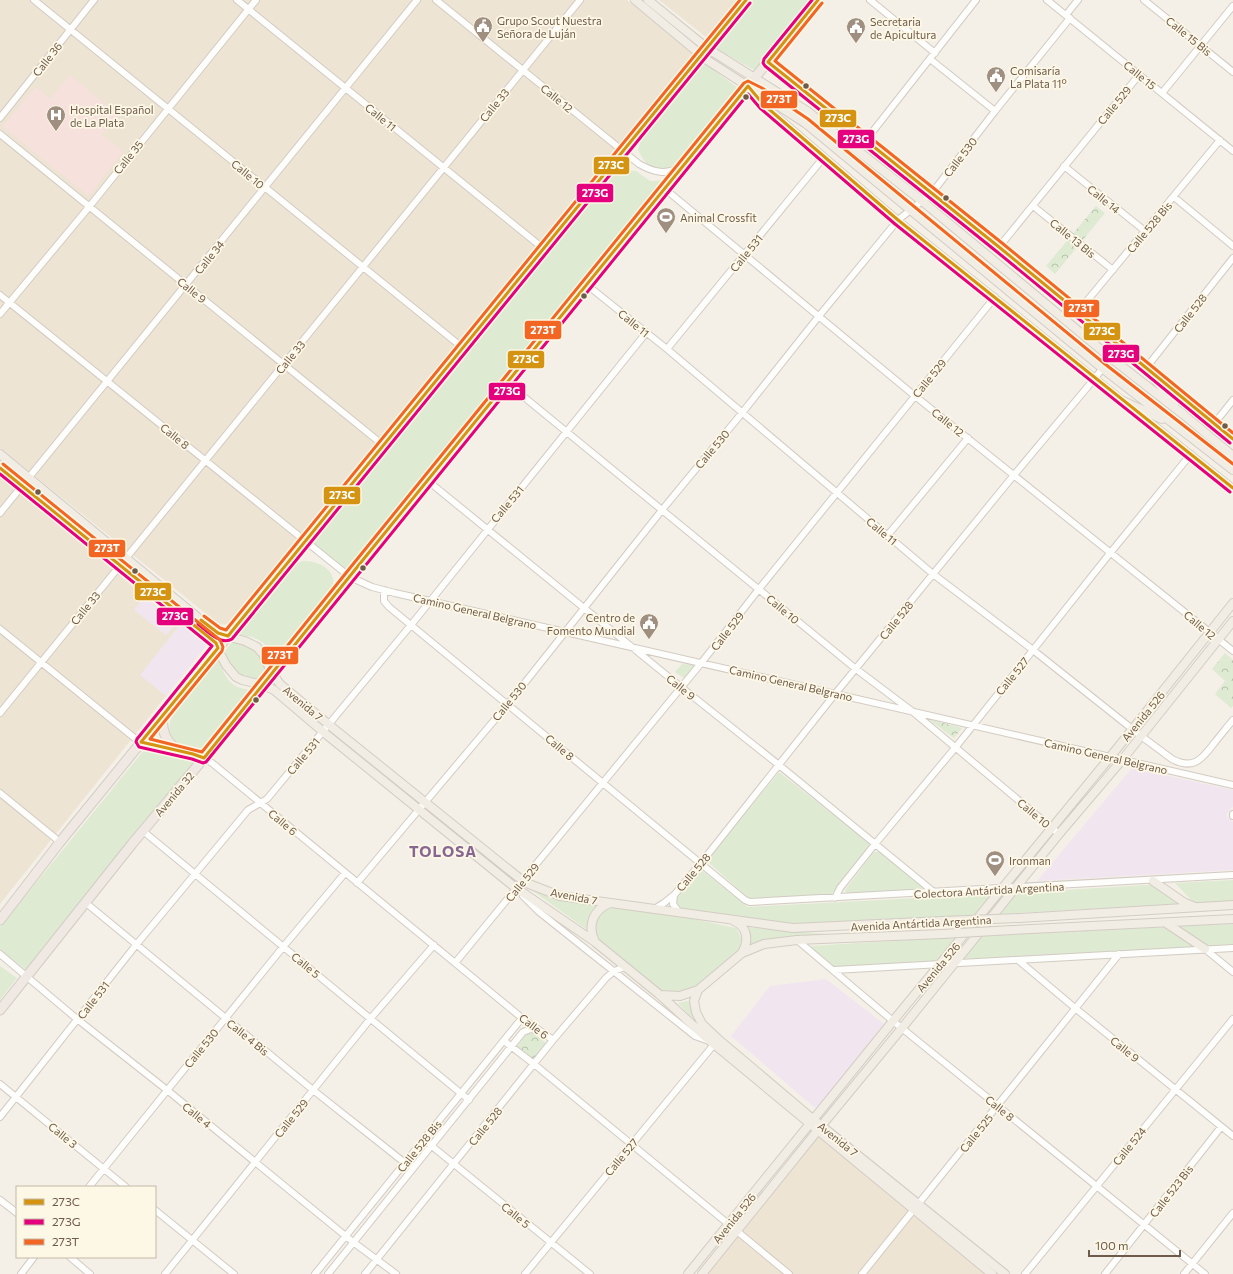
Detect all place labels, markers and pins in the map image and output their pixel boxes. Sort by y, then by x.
place label: Grupo Scout Nuestra Señora de Luján [497,14,602,40]
public building icon: Grupo Scout Nuestra Señora de Luján [472,15,494,43]
place label: Secretaria de Apicultura [870,15,936,41]
public building icon: Secretaria de Apicultura [845,16,867,44]
place label: Comisaría La Plata 11° [1010,64,1067,90]
public building icon: Comisaría La Plata 11° [985,65,1007,93]
unlabelled marker [801,81,811,91]
unlabelled marker [741,92,751,102]
place label: Hospital Español de La Plata [70,103,154,129]
hospital icon: Hospital Español de La Plata [45,104,67,132]
unlabelled marker [941,193,951,203]
sports icon: Animal Crossfit [655,206,677,234]
place label: Animal Crossfit [680,211,757,224]
unlabelled marker [579,291,589,301]
unlabelled marker [1220,421,1230,431]
unlabelled marker [33,487,43,497]
unlabelled marker [358,563,368,573]
unlabelled marker [130,566,140,576]
place label: Centro de Fomento Mundial [547,611,635,637]
public building icon: Centro de Fomento Mundial [638,612,660,640]
unlabelled marker [251,695,261,705]
sports icon: Ironman [984,849,1006,877]
place label: Ironman [1009,854,1051,867]

